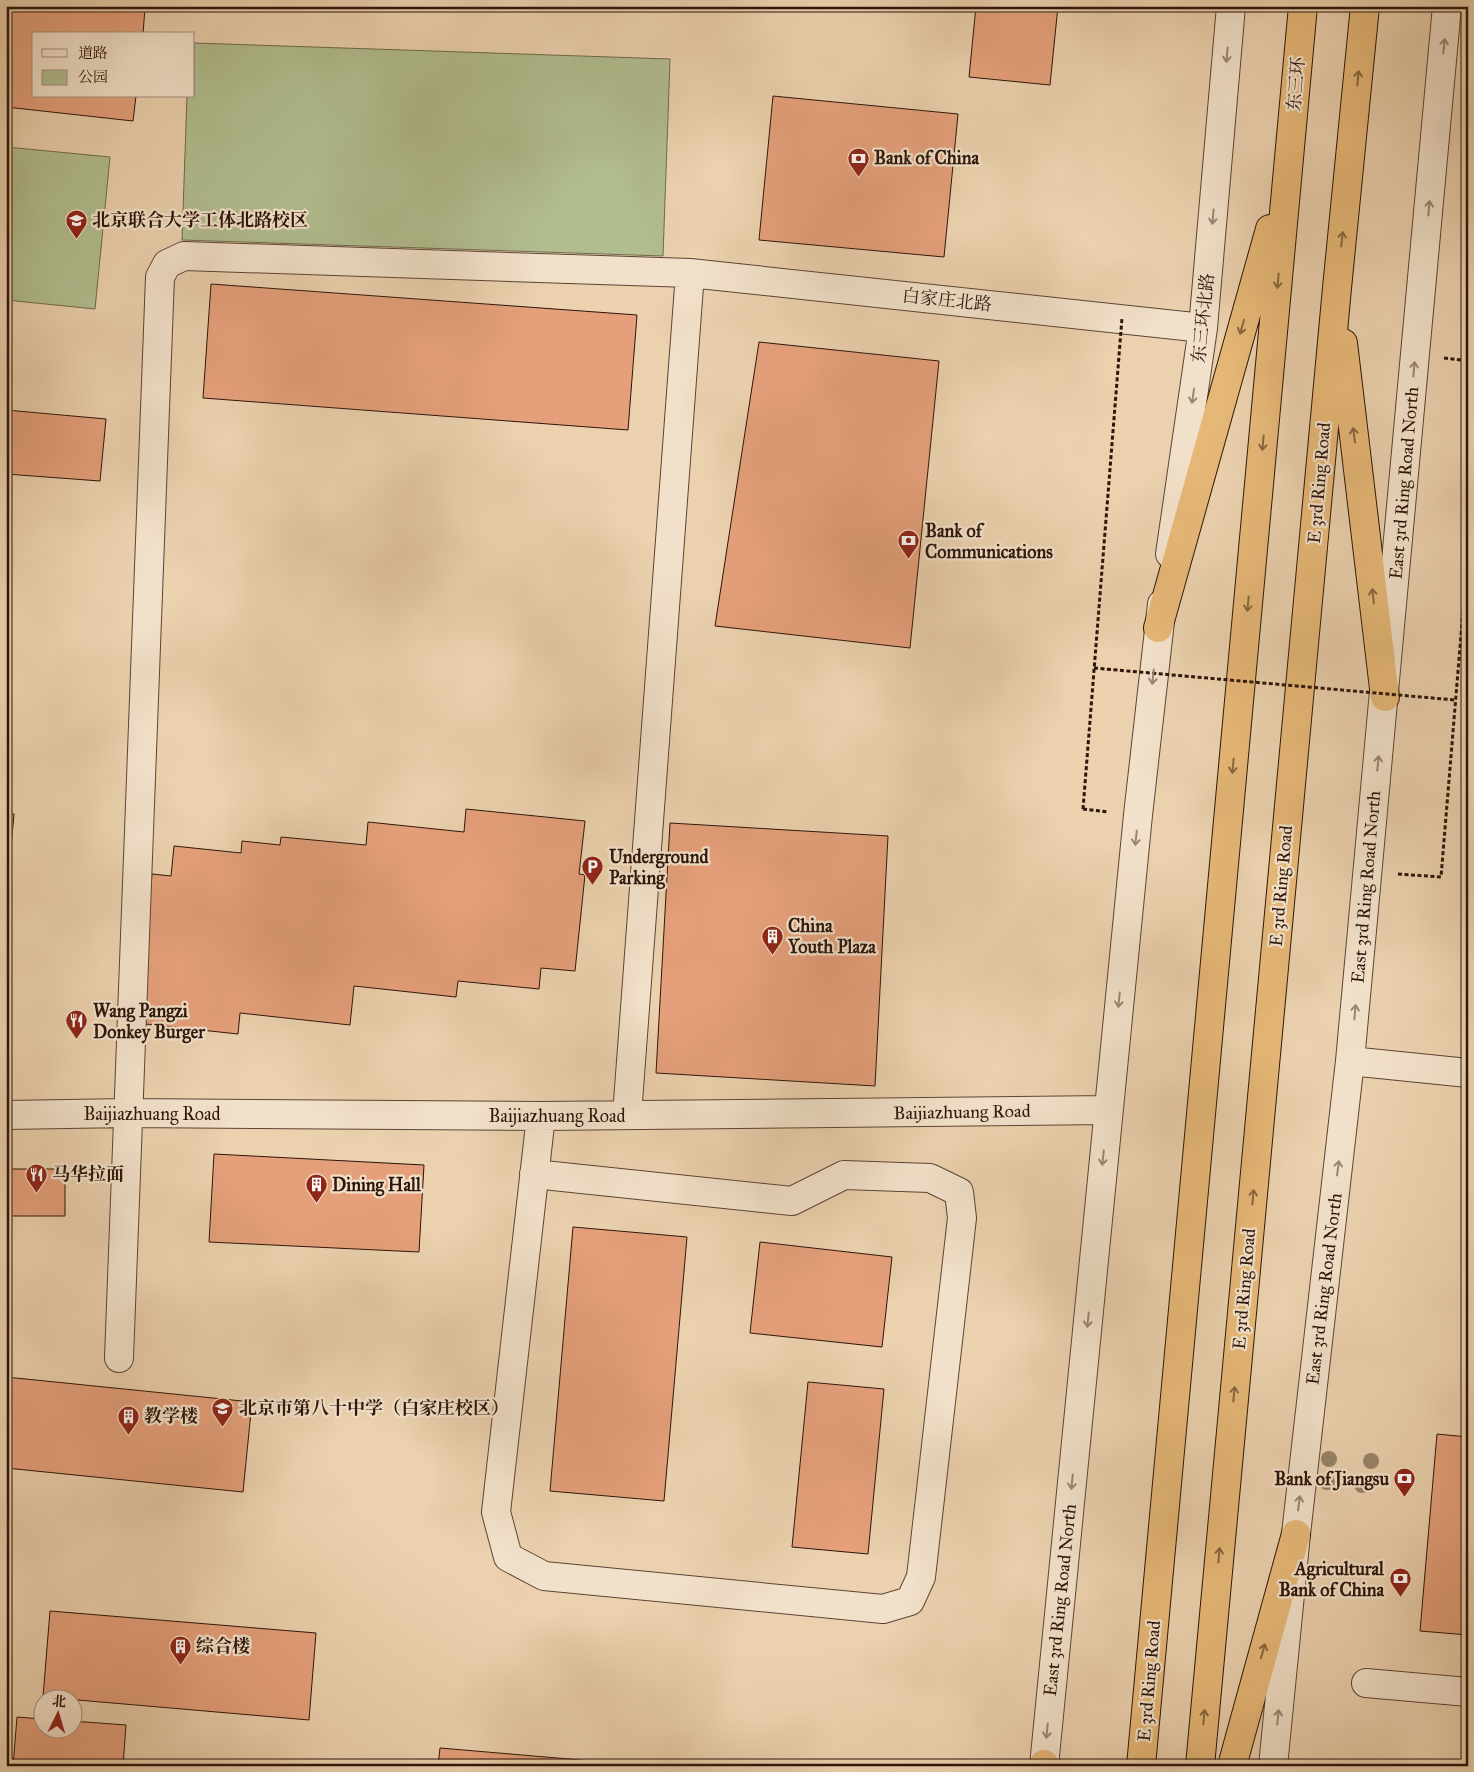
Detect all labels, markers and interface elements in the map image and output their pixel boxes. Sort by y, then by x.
legend [32,32,195,98]
one-way arrow [1439,38,1449,54]
text: 道路 [78,44,108,62]
one-way arrow [1222,47,1231,63]
street label: 东三环 [1283,56,1309,112]
text: 公园 [78,68,108,86]
one-way arrow [1353,70,1363,86]
bank icon: Bank of China [846,146,870,177]
place label: Bank of China [874,147,980,169]
one-way arrow [1424,200,1434,216]
school or university icon: 北京联合大学工体北路校区 [64,208,88,239]
one-way arrow [1208,208,1218,224]
place label: 北京联合大学工体北路校区 [92,209,308,231]
one-way arrow [1337,232,1347,248]
street label: 东三环北路 [1187,272,1219,364]
one-way arrow [1273,272,1282,288]
street label: 白家庄北路 [901,284,993,316]
one-way arrow [1237,319,1247,335]
one-way arrow [1410,362,1419,378]
street label: East 3rd Ring Road North [1385,386,1424,580]
one-way arrow [1188,387,1198,403]
street label: E 3rd Ring Road [1303,422,1336,545]
one-way arrow [1349,427,1359,443]
one-way arrow [1258,434,1268,450]
place label: Bank of Communications [925,520,1053,563]
bank icon: Bank of Communications [897,529,921,560]
one-way arrow [1368,588,1378,604]
one-way arrow [1243,596,1253,612]
one-way arrow [1148,668,1158,684]
one-way arrow [1373,756,1383,772]
one-way arrow [1228,758,1238,774]
street label: East 3rd Ring Road North [1347,790,1386,984]
street label: E 3rd Ring Road [1265,825,1298,948]
one-way arrow [1131,830,1141,846]
place label: Underground Parking [609,846,709,890]
parking icon: Underground Parking [581,855,605,886]
place label: China Youth Plaza [787,915,876,958]
building icon: China Youth Plaza [760,924,784,955]
one-way arrow [1114,992,1124,1008]
place label: Wang Pangzi Donkey Burger [93,1000,206,1044]
one-way arrow [1350,1004,1360,1020]
restaurant icon: Wang Pangzi Donkey Burger [65,1009,89,1040]
street label: Baijiazhuang Road [893,1100,1031,1125]
street label: Baijiazhuang Road [83,1103,221,1126]
street label: Baijiazhuang Road [488,1105,626,1128]
one-way arrow [1099,1150,1108,1166]
one-way arrow [1333,1160,1343,1176]
restaurant icon: 马华拉面 [24,1162,48,1193]
place label: 马华拉面 [52,1163,124,1185]
building icon: Dining Hall [304,1173,328,1204]
place label: Dining Hall [332,1174,422,1197]
one-way arrow [1248,1189,1257,1205]
street label: East 3rd Ring Road North [1301,1192,1348,1386]
street label: E 3rd Ring Road [1228,1228,1261,1351]
one-way arrow [1083,1312,1092,1328]
one-way arrow [1230,1386,1239,1402]
school or university icon: 北京市第八十中学（白家庄校区） [211,1396,235,1427]
place label: 北京市第八十中学（白家庄校区） [239,1397,509,1419]
building icon: 教学楼 [116,1404,140,1435]
place label: 教学楼 [144,1405,198,1427]
bank icon: Bank of Jiangsu [1393,1467,1417,1498]
place label: Bank of Jiangsu [1274,1468,1389,1491]
one-way arrow [1067,1473,1076,1489]
one-way arrow [1294,1496,1304,1512]
street label: East 3rd Ring Road North [1039,1503,1082,1697]
one-way arrow [1215,1548,1224,1564]
place label: Agricultural Bank of China [1279,1558,1385,1601]
bank icon: Agricultural Bank of China [1388,1567,1412,1598]
street label: E 3rd Ring Road [1133,1620,1166,1743]
building icon: 综合楼 [168,1634,192,1665]
place label: 综合楼 [196,1635,250,1657]
one-way arrow [1259,1644,1269,1660]
north arrow [32,1690,82,1740]
text: 北 [51,1692,67,1711]
one-way arrow [1200,1709,1209,1725]
one-way arrow [1273,1710,1283,1726]
one-way arrow [1042,1722,1052,1738]

